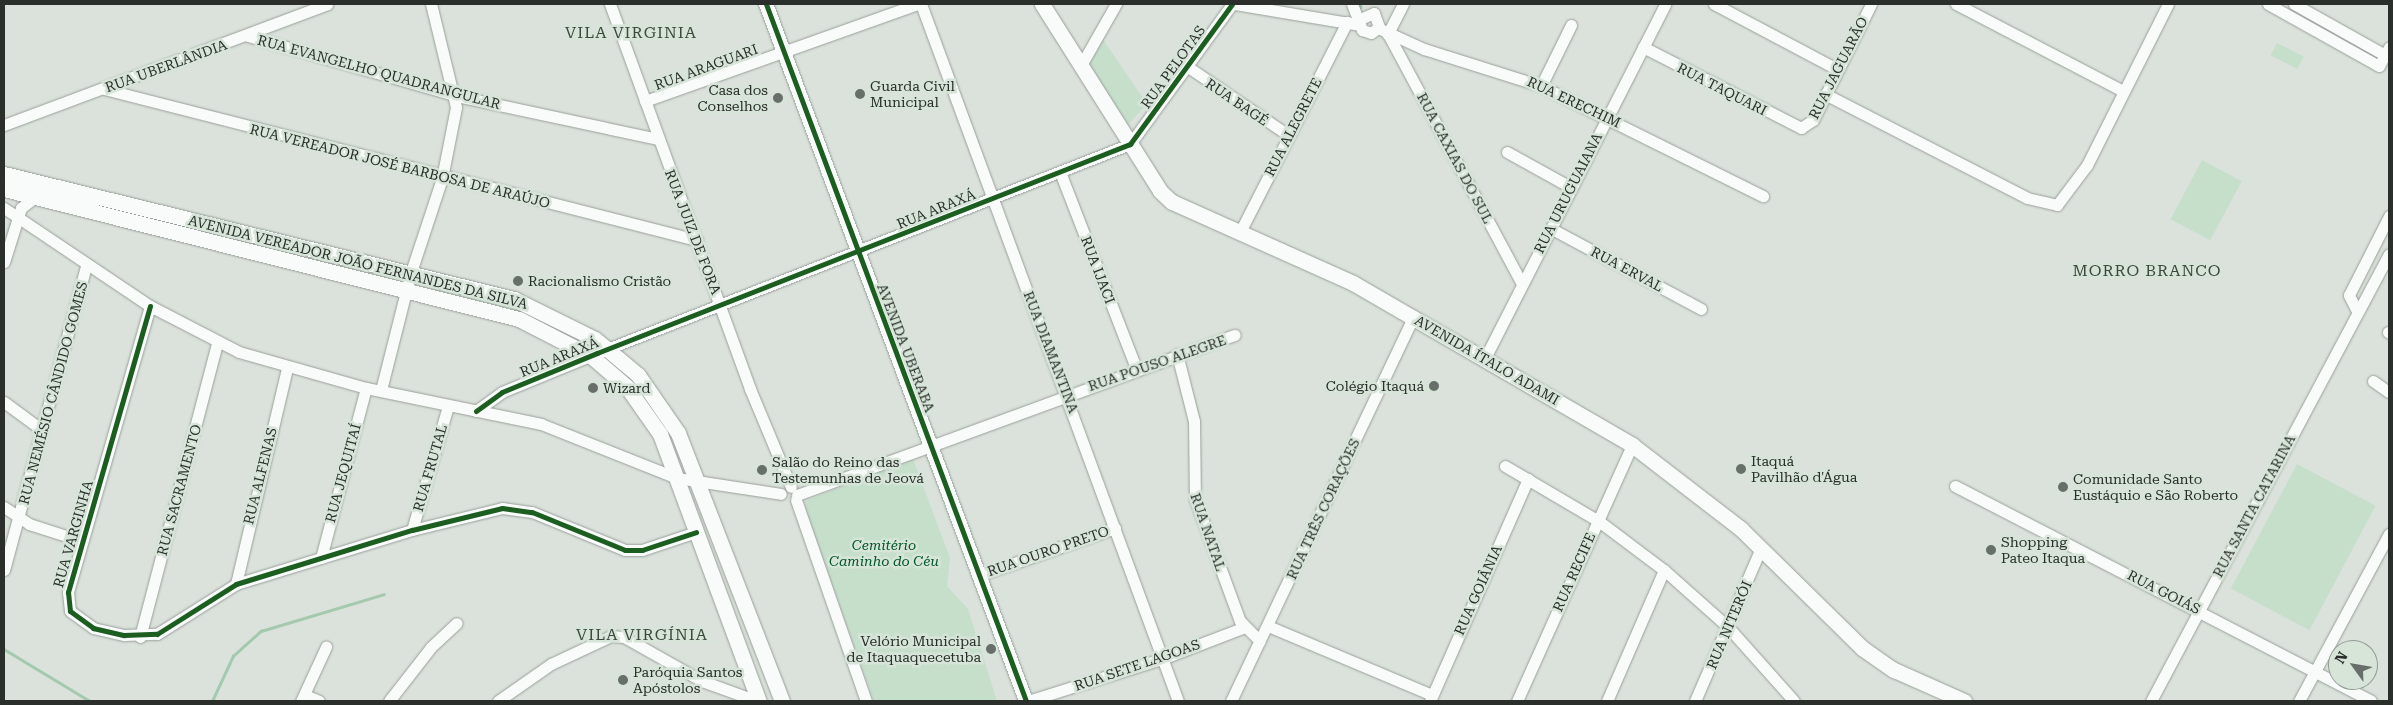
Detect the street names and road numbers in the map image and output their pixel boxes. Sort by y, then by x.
street label: RUA JAGUARÃO [1805,14,1871,122]
street label: RUA PELOTAS [1137,22,1209,112]
street label: RUA EVANGELHO QUADRANGULAR [256,31,502,113]
street label: RUA UBERLÂNDIA [103,36,229,96]
street label: RUA ARAGUARI [652,40,760,94]
street label: RUA TAQUARI [1674,59,1770,119]
street label: RUA ERECHIM [1525,73,1623,131]
street label: RUA BAGÉ [1202,75,1272,129]
street label: RUA ALEGRETE [1261,75,1325,179]
street label: RUA CAXIAS DO SUL [1413,90,1497,226]
street label: RUA VEREADOR JOSÉ BARBOSA DE ARAÚJO [248,120,552,212]
street label: RUA URUGUAIANA [1530,130,1606,256]
street label: RUA JUIZ DE FORA [661,167,725,297]
street label: RUA ARAXÁ [894,186,978,232]
street label: AVENIDA VEREADOR JOÃO FERNANDES DA SILVA [187,212,529,312]
street label: RUA IJACI [1077,234,1119,306]
street label: RUA ERVAL [1588,243,1666,295]
street label: RUA NEMÉSIO CÂNDIDO GOMES [15,280,91,506]
street label: AVENIDA UBERABA [874,281,938,415]
street label: RUA DIAMANTINA [1020,289,1082,415]
street label: AVENIDA ÍTALO ADAMI [1412,312,1562,408]
street label: RUA POUSO ALEGRE [1086,331,1228,395]
street label: RUA ARAXÁ [517,334,601,380]
street label: RUA JEQUITAÍ [322,422,364,524]
street label: RUA FRUTAL [410,422,450,514]
street label: RUA SACRAMENTO [153,423,205,557]
street label: RUA ALFENAS [240,426,280,526]
street label: RUA SANTA CATARINA [2209,432,2299,580]
street label: RUA TRÊS CORAÇÕES [1283,436,1363,582]
street label: RUA VARGINHA [50,479,96,589]
street label: RUA NATAL [1187,491,1229,573]
street label: RUA OURO PRETO [985,522,1111,580]
street label: RUA RECIFE [1549,530,1599,614]
street label: RUA GOIÂNIA [1451,542,1505,638]
street label: RUA GOIÁS [2125,566,2203,618]
street label: RUA NITERÓI [1703,578,1755,672]
street label: RUA SETE LAGOAS [1072,636,1202,694]

